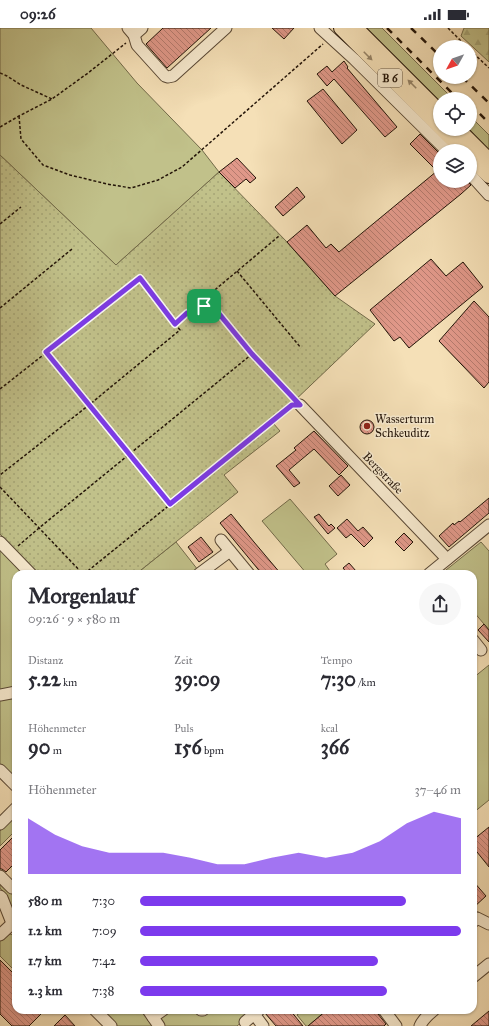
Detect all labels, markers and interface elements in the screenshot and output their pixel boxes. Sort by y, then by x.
text: 09:26 [20,5,56,23]
north arrow [433,40,477,84]
map controls [433,40,477,188]
one-way arrow [363,51,373,60]
road number: B 6 [378,69,402,87]
one-way arrow [407,79,417,89]
button: locate [433,92,477,136]
button: layers [433,144,477,188]
pin [187,289,221,323]
icon: arrive [193,295,215,317]
place label: Wasserturm Schkeuditz [375,412,434,440]
marker: Wasserturm Schkeuditz [362,421,372,431]
street label: Bergstraße [359,449,406,497]
text: Morgenlauf [28,582,136,609]
button: share [419,583,461,625]
text: 09:26 · 9 × 580 m [28,611,120,627]
text: Distanz [28,654,63,667]
text: Zeit [174,654,193,667]
text: Tempo [321,654,352,667]
text: 5.22 [28,667,61,691]
text: 39:09 [174,667,221,691]
text: 7:30 [321,667,356,691]
text: km [61,676,77,689]
text: /km [356,676,376,689]
text: Höhenmeter [28,722,86,735]
text: Puls [174,722,193,735]
text: kcal [321,722,338,735]
text: 90 [28,735,50,759]
text: 156 [174,735,202,759]
text: 366 [321,735,349,759]
text: m [50,744,62,757]
text: bpm [202,744,224,757]
text: Höhenmeter [28,782,97,798]
text: 37–46 m [414,782,461,798]
text: 580 m [28,893,62,909]
text: 7:30 [92,893,115,909]
text: 1.2 km [28,923,62,939]
text: 7:09 [92,923,117,939]
text: 1.7 km [28,953,62,969]
text: 7:42 [92,953,116,969]
text: 2.3 km [28,983,62,999]
text: 7:38 [92,983,114,999]

